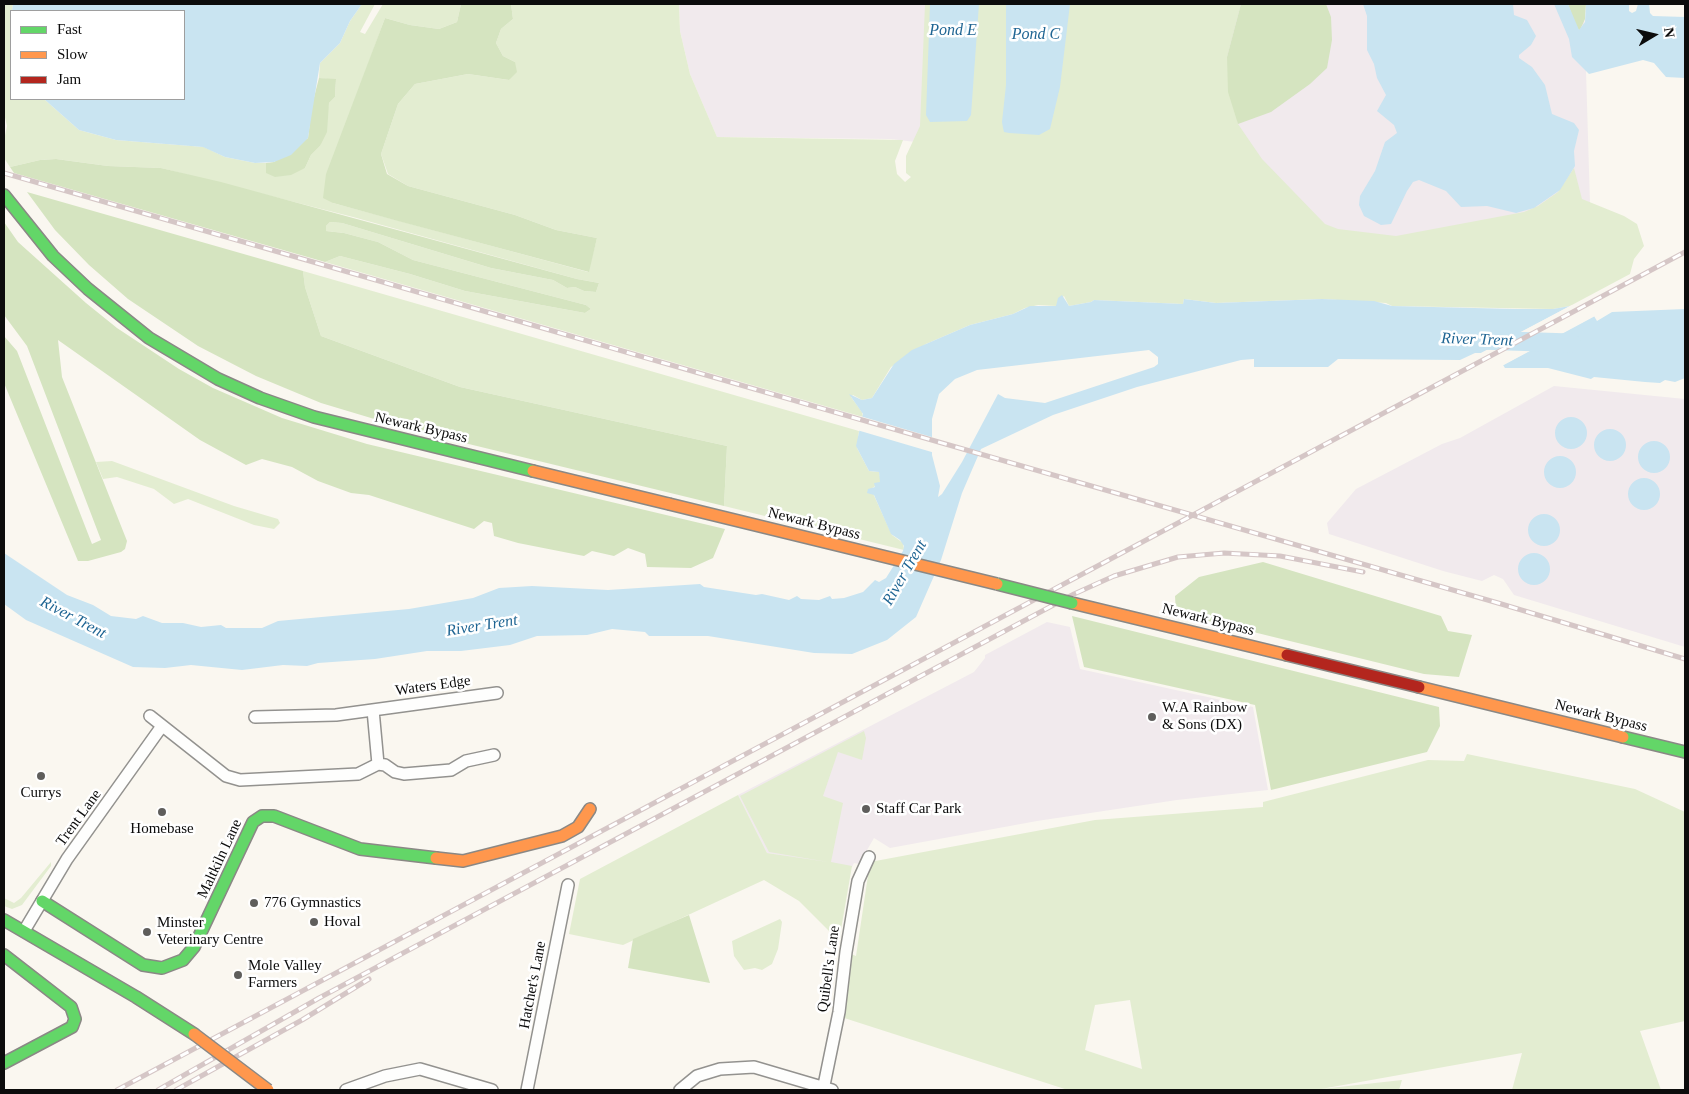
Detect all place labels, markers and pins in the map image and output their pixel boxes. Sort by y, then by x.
place label: W.A Rainbow & Sons (DX) [1162,699,1247,734]
marker: W.A Rainbow & Sons (DX) [1146,711,1158,723]
marker: Currys [35,770,47,782]
place label: Currys [21,784,61,802]
place label: Staff Car Park [876,800,962,818]
marker: Staff Car Park [860,803,872,815]
marker: Homebase [156,806,168,818]
place label: Homebase [130,820,194,838]
place label: 776 Gymnastics [264,894,361,912]
marker: 776 Gymnastics [248,897,260,909]
place label: Hoval [324,913,361,931]
place label: Minster Veterinary Centre [157,914,263,949]
marker: Hoval [308,916,320,928]
marker: Minster Veterinary Centre [141,926,153,938]
place label: Mole Valley Farmers [248,957,322,992]
marker: Mole Valley Farmers [232,969,244,981]

